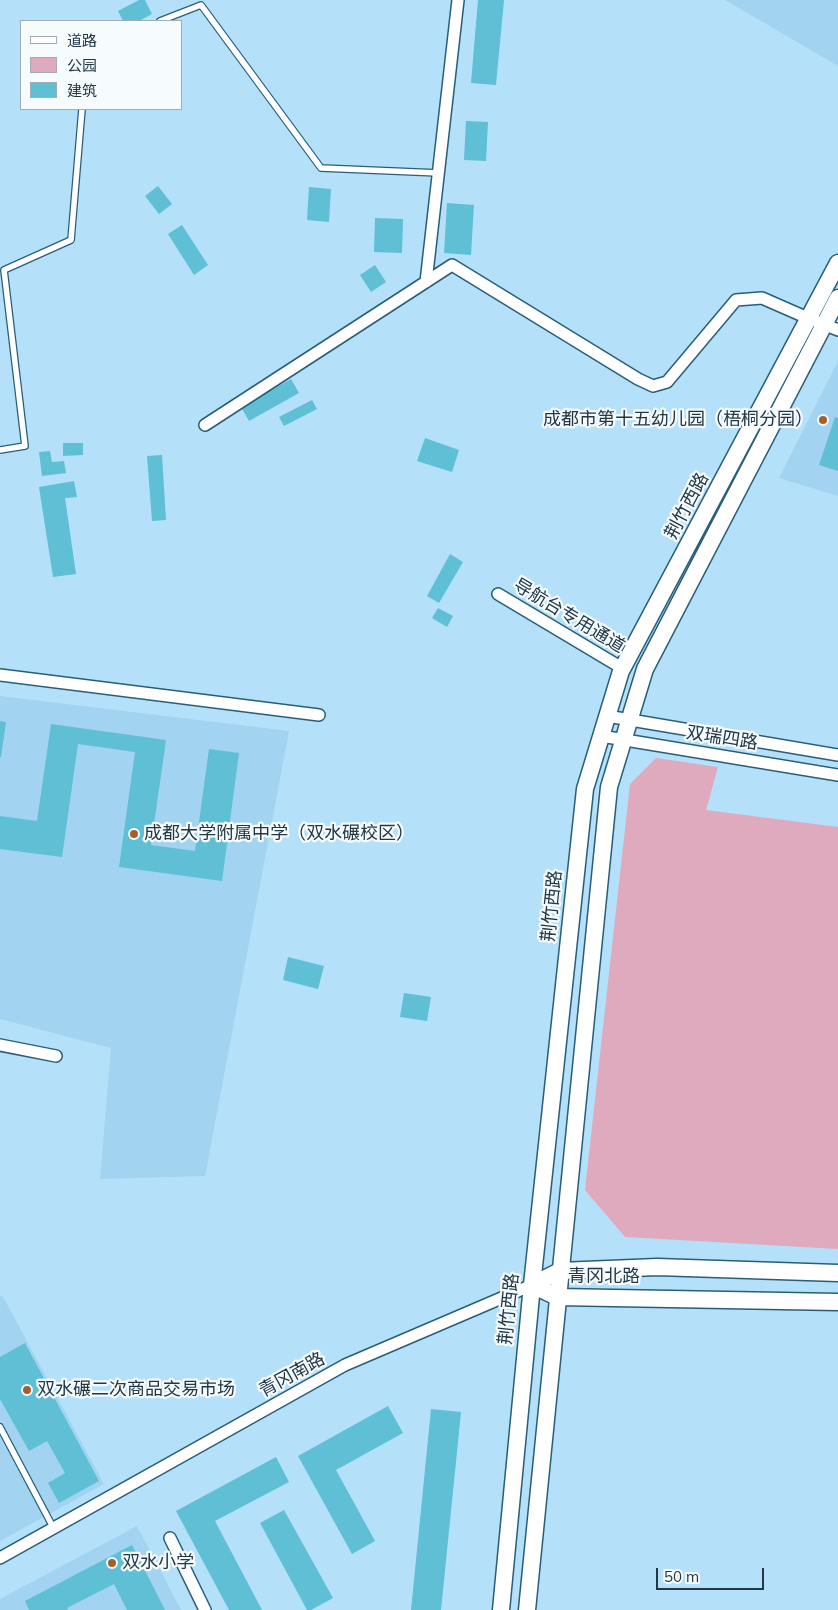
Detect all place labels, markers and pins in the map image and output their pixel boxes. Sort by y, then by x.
place label: 成都市第十五幼儿园（梧桐分园） [543,409,813,431]
marker: 成都市第十五幼儿园（梧桐分园） [817,414,829,426]
place label: 成都大学附属中学（双水碾校区） [144,823,414,845]
marker: 成都大学附属中学（双水碾校区） [128,828,140,840]
place label: 双水碾二次商品交易市场 [37,1379,235,1401]
marker: 双水碾二次商品交易市场 [21,1384,33,1396]
place label: 双水小学 [122,1552,194,1574]
marker: 双水小学 [106,1557,118,1569]

